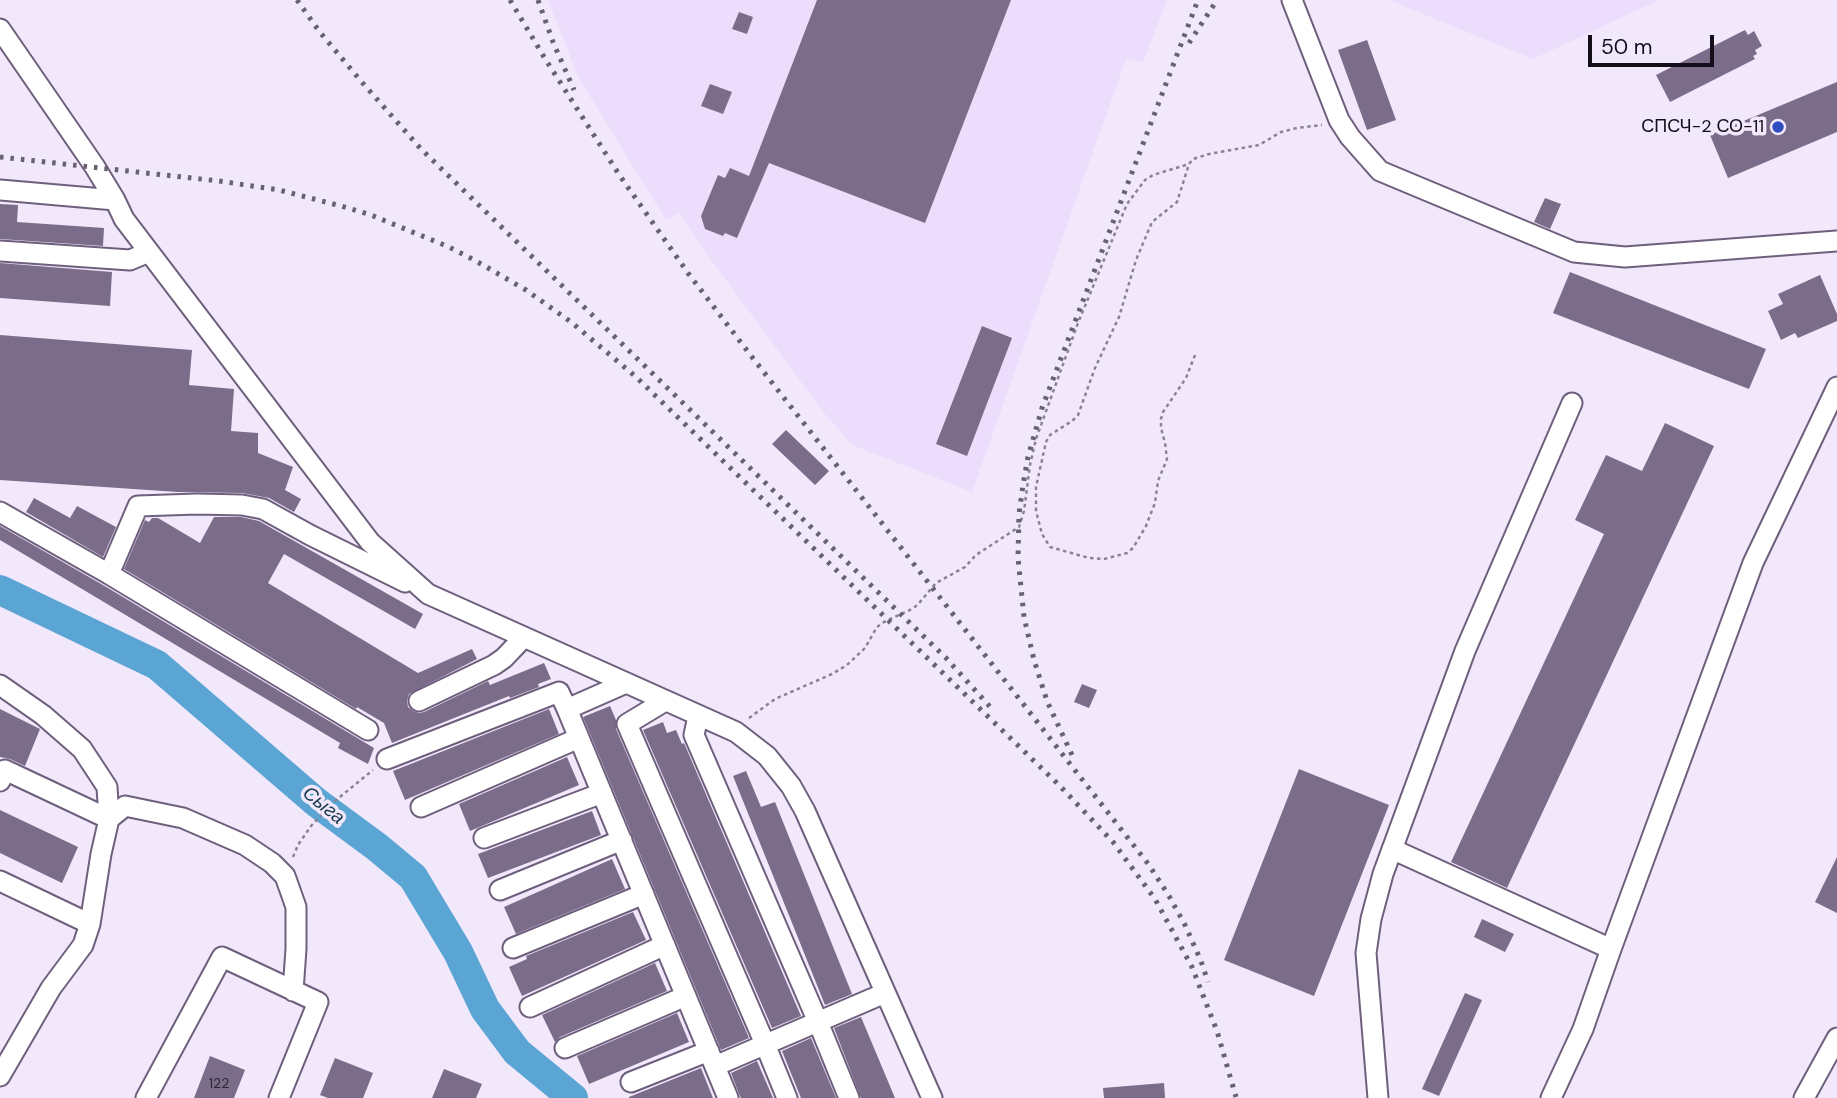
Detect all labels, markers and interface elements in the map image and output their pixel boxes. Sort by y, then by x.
scale bar [1592,21,1718,65]
text: 50 m [1601,33,1652,61]
place label: СПСЧ-2 СО-11 [1641,116,1764,138]
marker: СПСЧ-2 СО-11 [1770,119,1786,135]
water label: Сыга [297,782,349,830]
house number: 122 [209,1076,229,1092]

